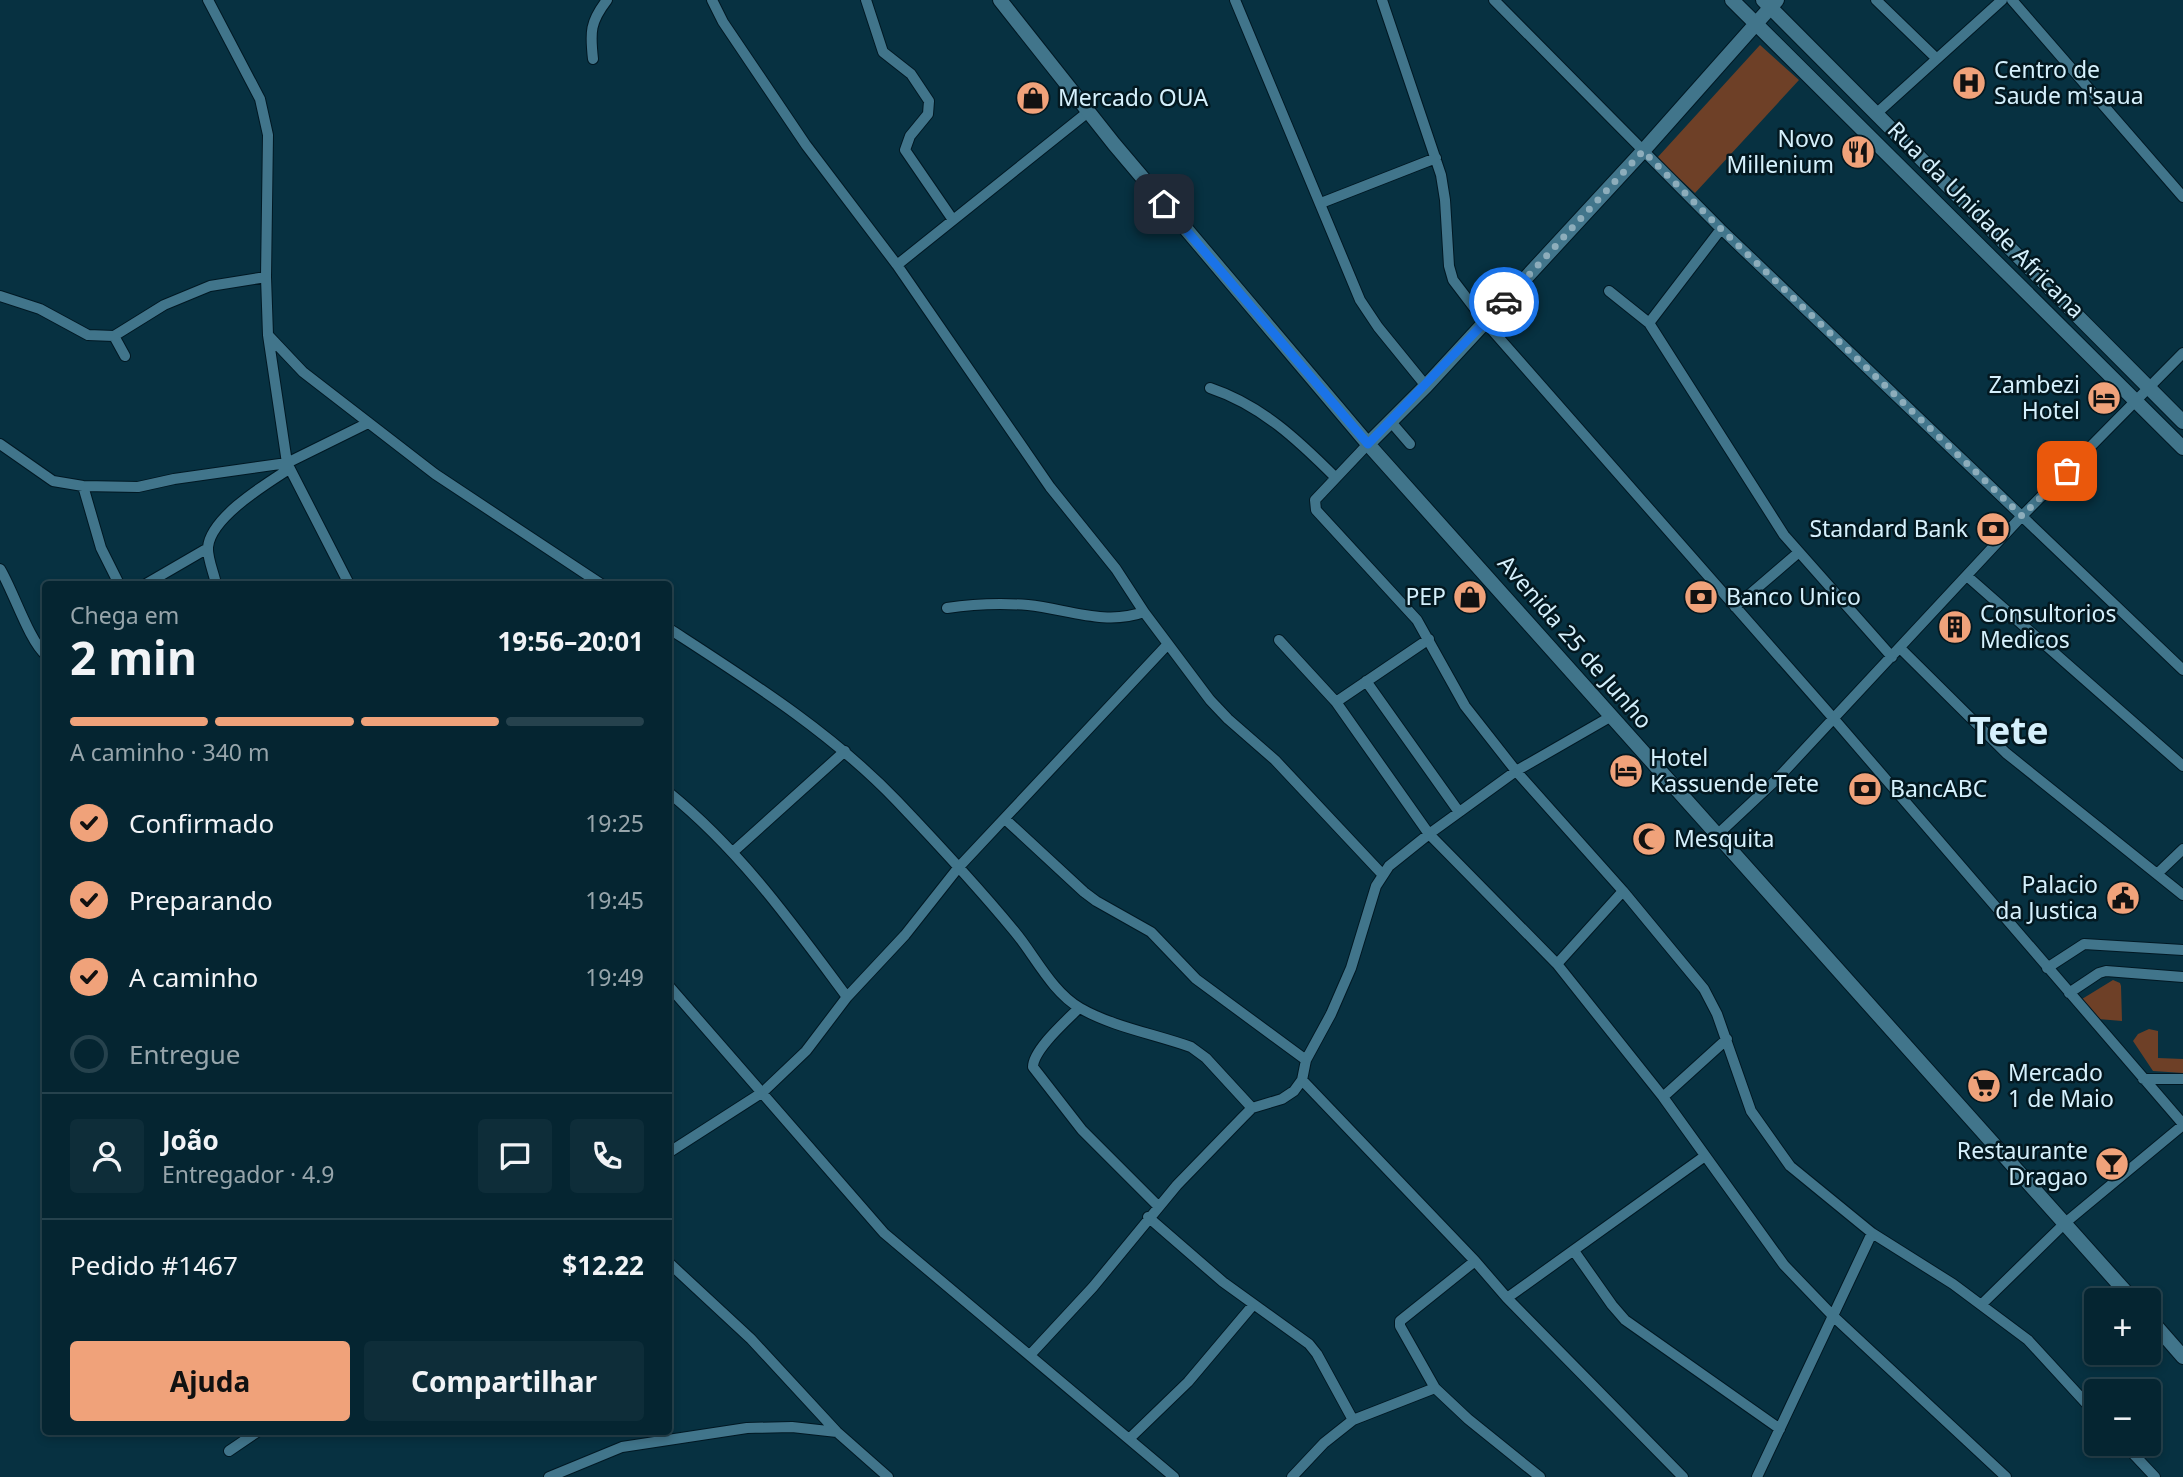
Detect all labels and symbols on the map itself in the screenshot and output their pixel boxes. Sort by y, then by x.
place label: Centro de Saude m'saua [1994,53,2144,111]
hospital icon: Centro de Saude m'saua [1950,64,1988,102]
shop icon: Mercado OUA [1014,79,1052,117]
place label: Mercado OUA [1058,81,1208,113]
street label: Rua da Unidade Africana [1881,114,2092,325]
place label: Novo Millenium [1726,122,1834,180]
restaurant icon: Novo Millenium [1839,133,1877,171]
pin [1134,174,1194,234]
courier [1469,267,1539,337]
place label: Zambezi Hotel [1989,368,2080,426]
hotel icon: Zambezi Hotel [2085,379,2123,417]
pin [2037,441,2097,501]
bank icon: Standard Bank [1974,510,2012,548]
place label: Standard Bank [1809,512,1969,544]
street label: Avenida 25 de Junho [1491,548,1660,735]
shop icon: PEP [1451,578,1489,616]
bank icon: Banco Unico [1682,578,1720,616]
place label: PEP [1405,580,1446,612]
place label: Banco Unico [1726,580,1861,612]
place label: Consultorios Medicos [1980,597,2116,655]
building icon: Consultorios Medicos [1936,608,1974,646]
district label: Tete [1970,704,2049,755]
place label: Hotel Kassuende Tete [1650,741,1819,799]
hotel icon: Hotel Kassuende Tete [1607,752,1645,790]
bank icon: BancABC [1846,770,1884,808]
place label: BancABC [1890,772,1987,804]
mosque icon: Mesquita [1630,820,1668,858]
place label: Mesquita [1674,822,1774,854]
place label: Palacio da Justica [1995,868,2098,926]
public building icon: Palacio da Justica [2104,879,2142,917]
place label: Mercado 1 de Maio [2008,1056,2114,1114]
supermarket icon: Mercado 1 de Maio [1965,1067,2003,1105]
place label: Restaurante Dragao [1957,1134,2088,1192]
bar icon: Restaurante Dragao [2093,1145,2131,1183]

